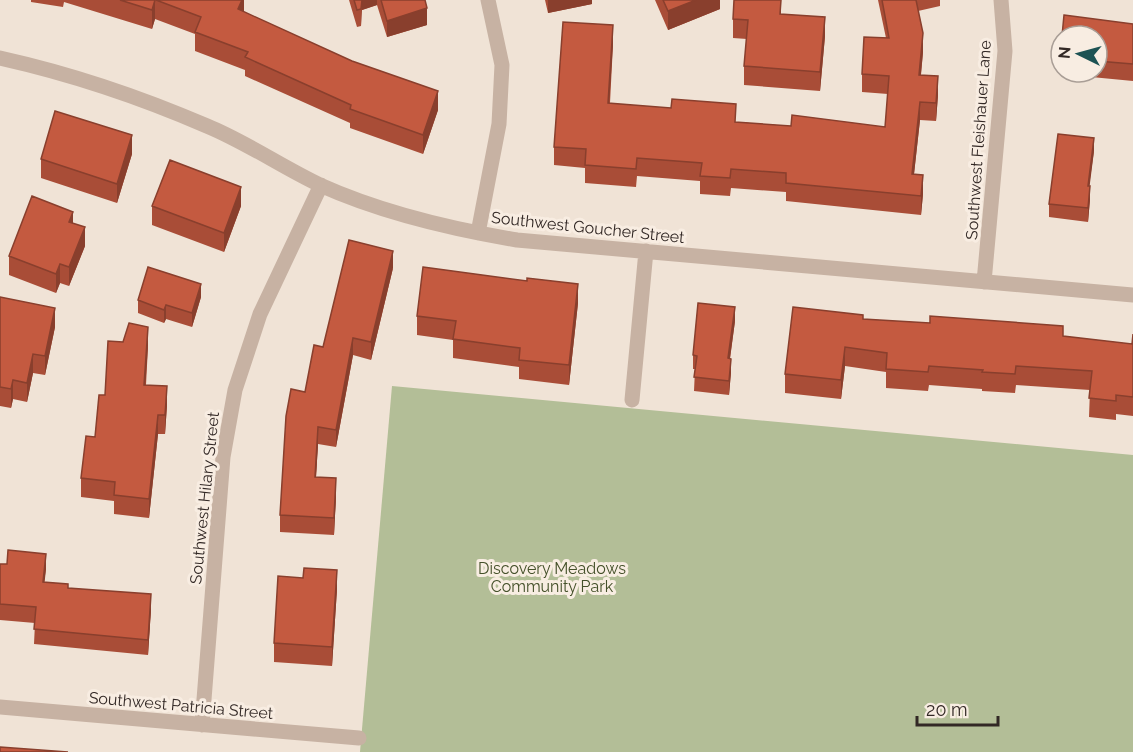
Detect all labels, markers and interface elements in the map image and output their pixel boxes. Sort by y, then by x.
north arrow [1049,24,1109,84]
street label: Southwest Fleishauer Lane [962,40,995,240]
text: N [1055,46,1075,60]
street label: Southwest Goucher Street [490,208,686,247]
street label: Southwest Hilary Street [186,410,223,585]
park label: Discovery Meadows Community Park [478,559,626,596]
street label: Southwest Patricia Street [88,688,275,723]
scale bar [917,689,998,727]
text: 20 m [926,699,968,720]

